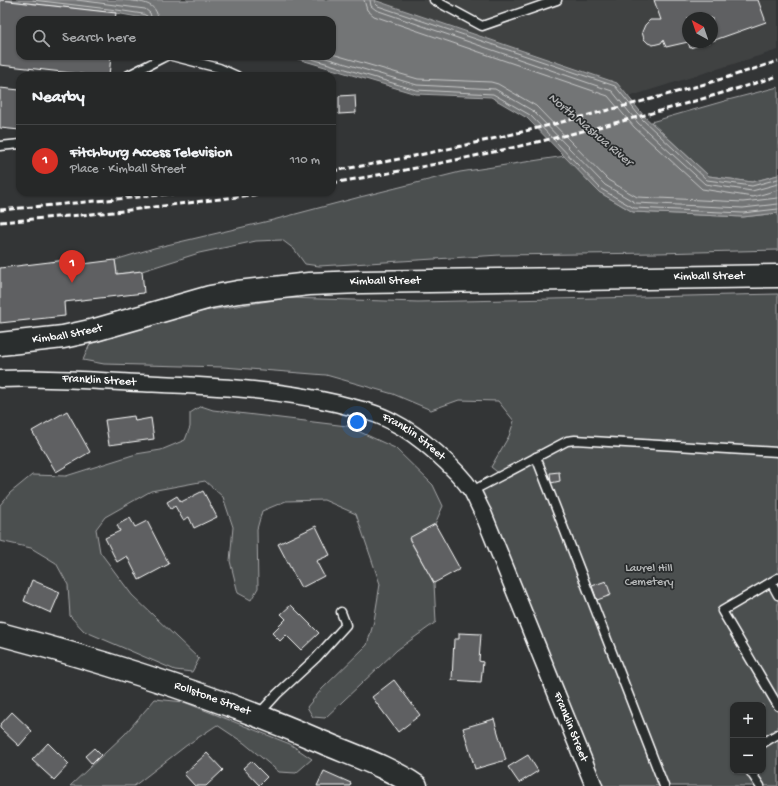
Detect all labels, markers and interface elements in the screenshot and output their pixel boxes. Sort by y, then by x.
north arrow [682,12,718,48]
search box [16,16,336,60]
icon: search [30,27,52,49]
text: Search here [62,29,136,47]
text: Nearby [32,88,85,108]
water label: North Nashua River [545,90,637,171]
text: Fitchburg Access Television [70,144,232,162]
text: 1 [42,153,48,168]
text: 110 m [290,153,320,168]
text: Place · Kimball Street [70,162,185,177]
pin: 1 [59,250,85,283]
street label: Kimball Street [674,269,746,284]
street label: Kimball Street [350,274,422,289]
street label: Kimball Street [32,321,105,347]
street label: Franklin Street [61,372,137,390]
street label: Franklin Street [379,410,449,465]
your location [347,412,367,432]
park label: Laurel Hill Cemetery [625,562,673,590]
street label: Rollstone Street [172,679,253,720]
street label: Franklin Street [549,689,591,765]
map controls [730,702,766,774]
button: + [730,702,766,738]
button: − [730,738,766,774]

